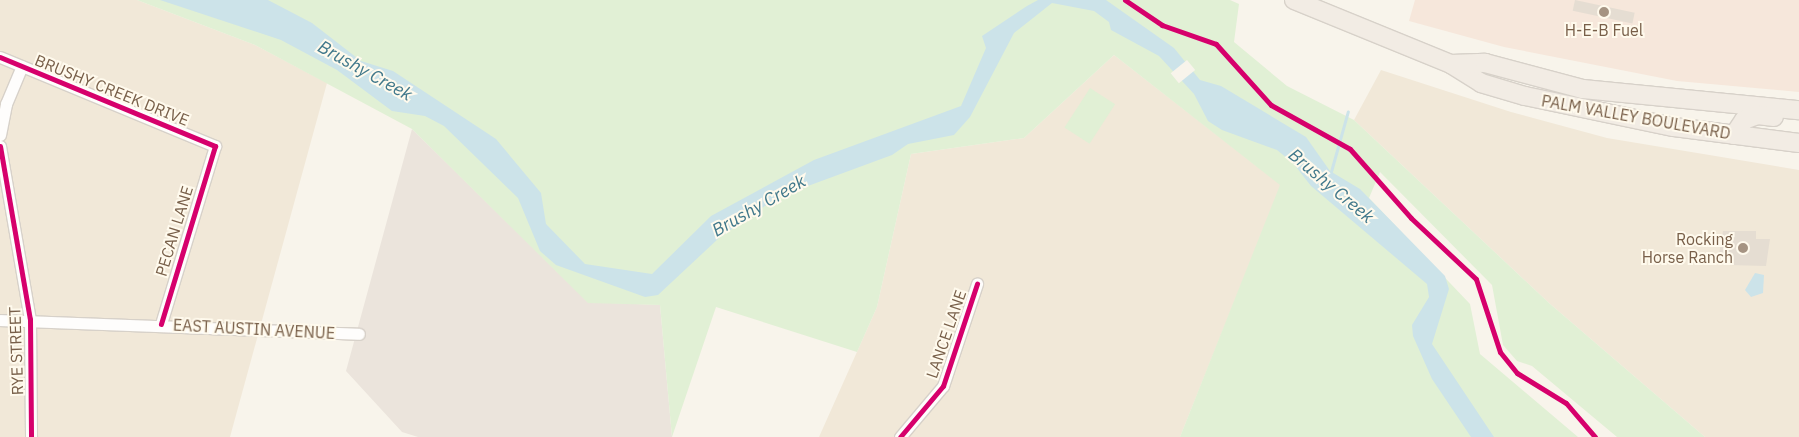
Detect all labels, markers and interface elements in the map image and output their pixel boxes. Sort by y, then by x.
marker: H-E-B Fuel [1598,6,1610,18]
place label: H-E-B Fuel [1565,20,1643,40]
water label: Brushy Creek [314,36,416,106]
street label: BRUSHY CREEK DRIVE [32,50,192,130]
street label: PALM VALLEY BOULEVARD [1540,91,1732,143]
water label: Brushy Creek [1284,144,1378,228]
water label: Brushy Creek [708,171,810,241]
street label: PECAN LANE [151,183,197,279]
place label: Rocking Horse Ranch [1642,229,1733,267]
marker: Rocking Horse Ranch [1737,242,1749,254]
street label: LANCE LANE [922,287,970,381]
street label: RYE STREET [5,306,27,396]
street label: EAST AUSTIN AVENUE [172,315,336,343]

